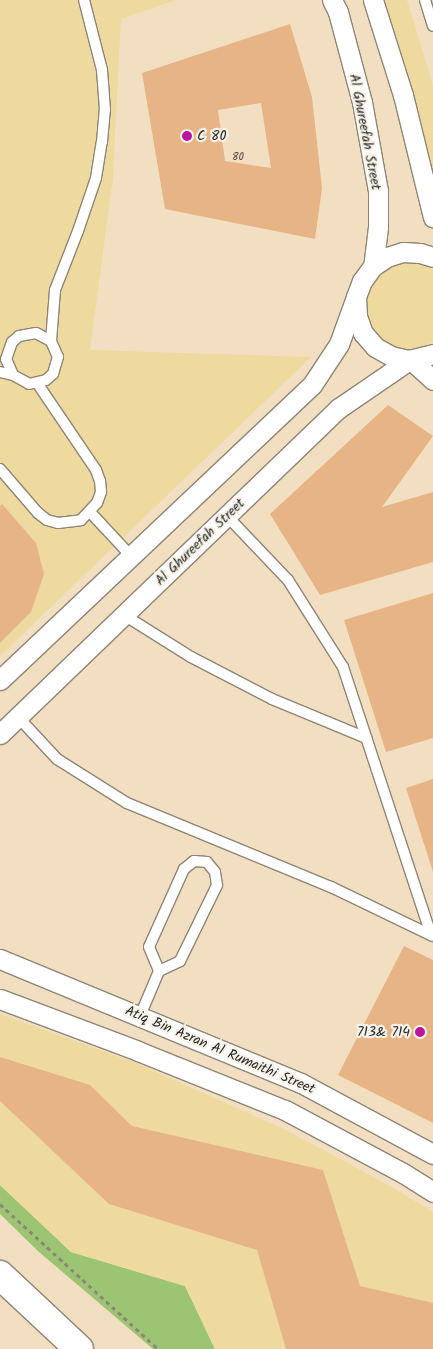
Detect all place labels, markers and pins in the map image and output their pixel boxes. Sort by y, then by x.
place label: C 80 [197,128,226,144]
marker: C 80 [181,130,193,142]
place label: 713& 714 [357,1024,410,1040]
marker: 713& 714 [414,1026,426,1038]

